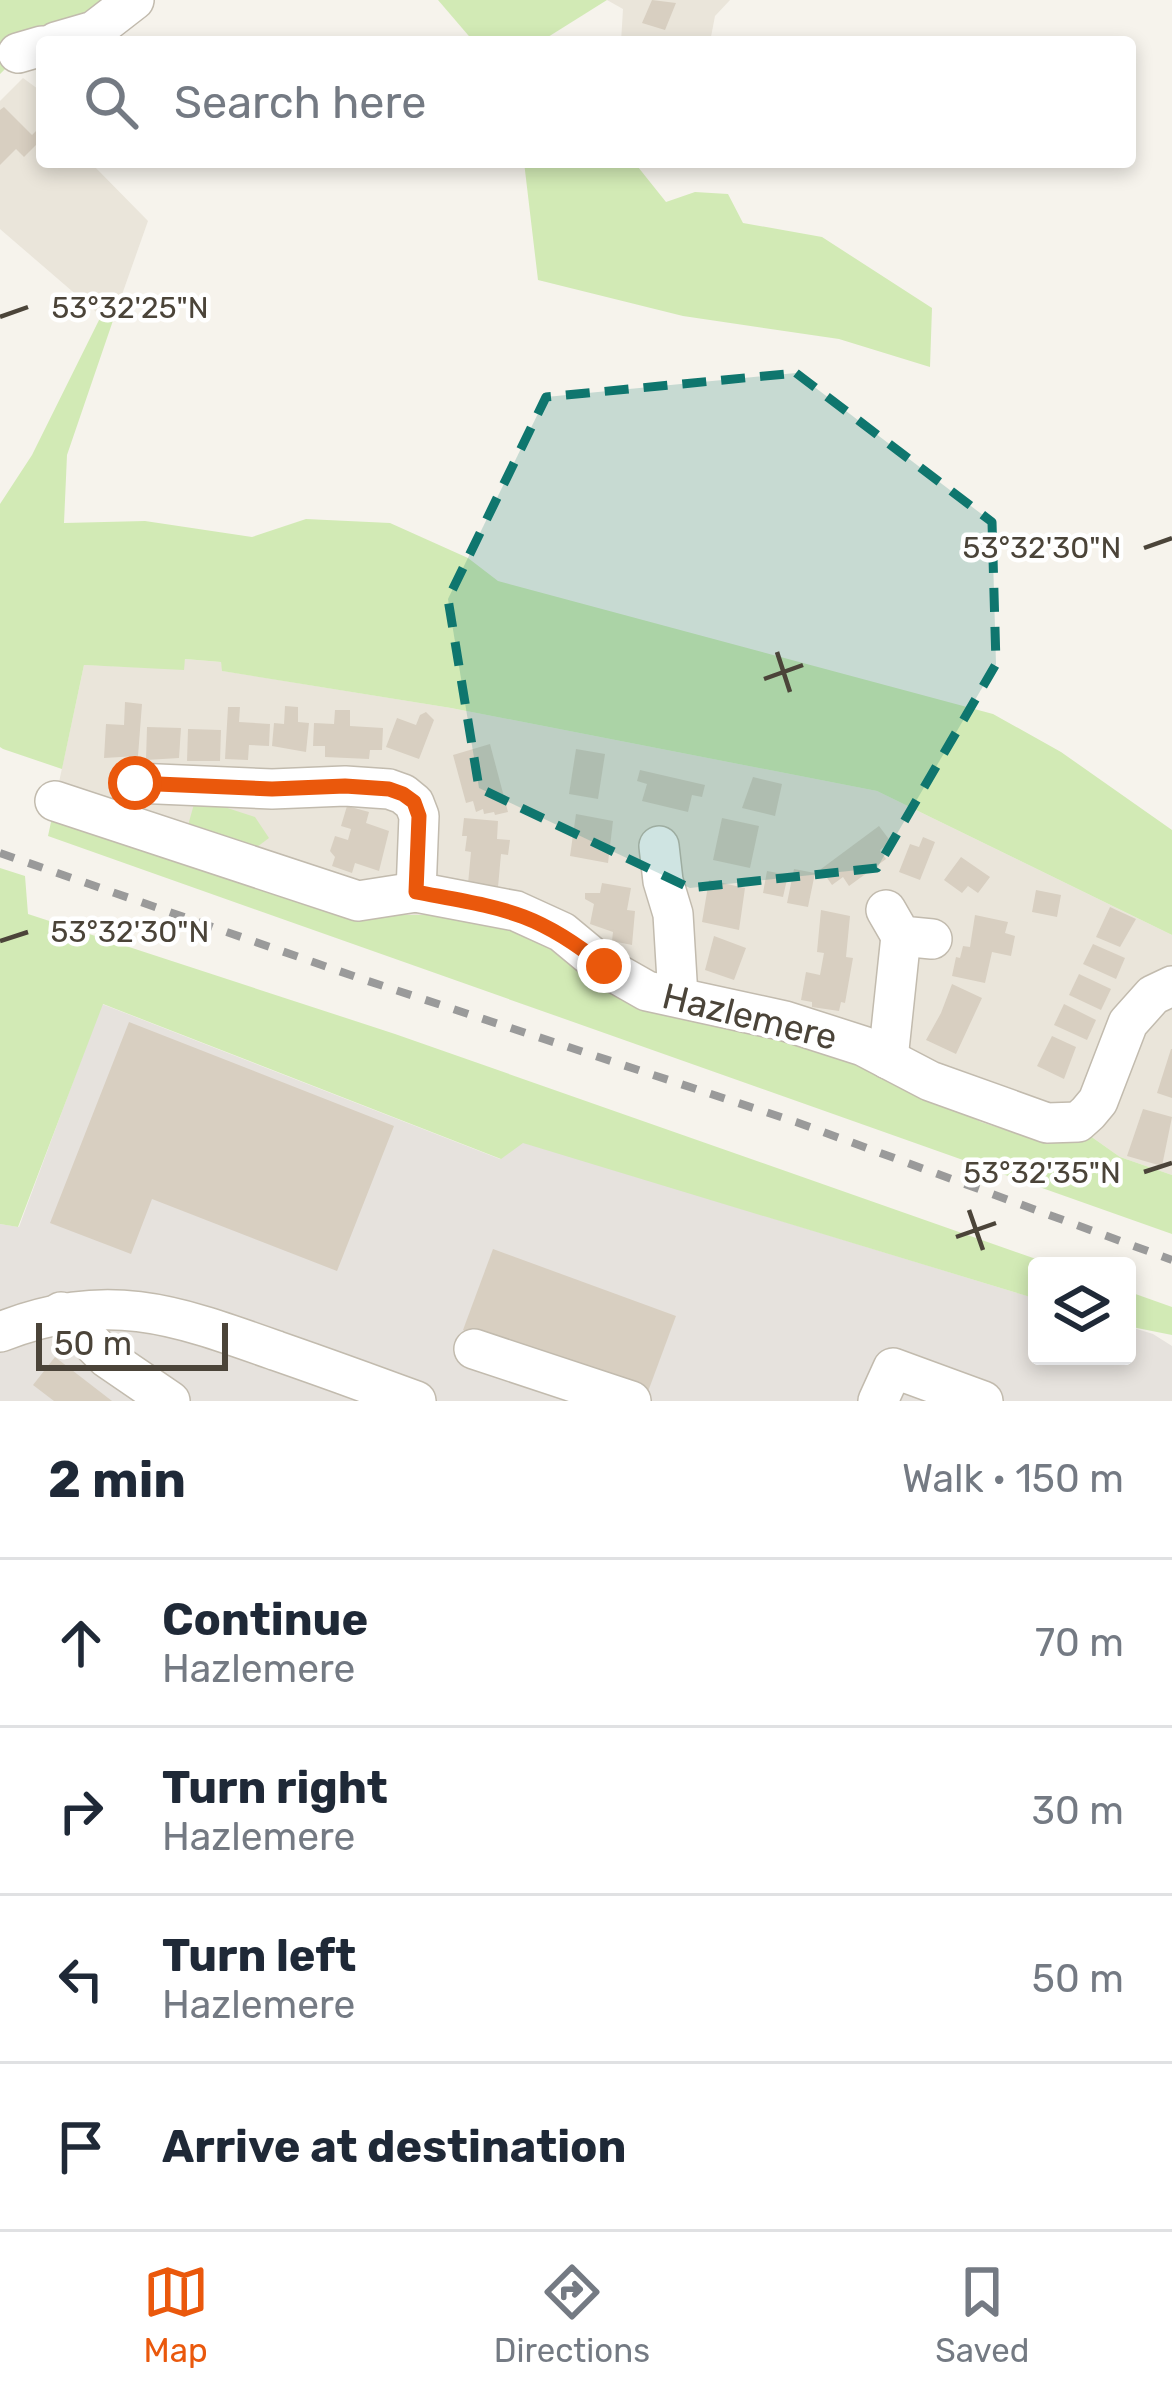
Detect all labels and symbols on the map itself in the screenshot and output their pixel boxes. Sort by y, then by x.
text: 53°32'25"N [51,290,209,326]
text: 53°32'30"N [963,530,1121,566]
route start [108,756,162,810]
text: 53°32'30"N [51,914,209,950]
route end [577,939,631,993]
street label: Hazlemere [658,974,842,1059]
text: 53°32'35"N [963,1155,1121,1191]
scale bar [36,1317,228,1370]

